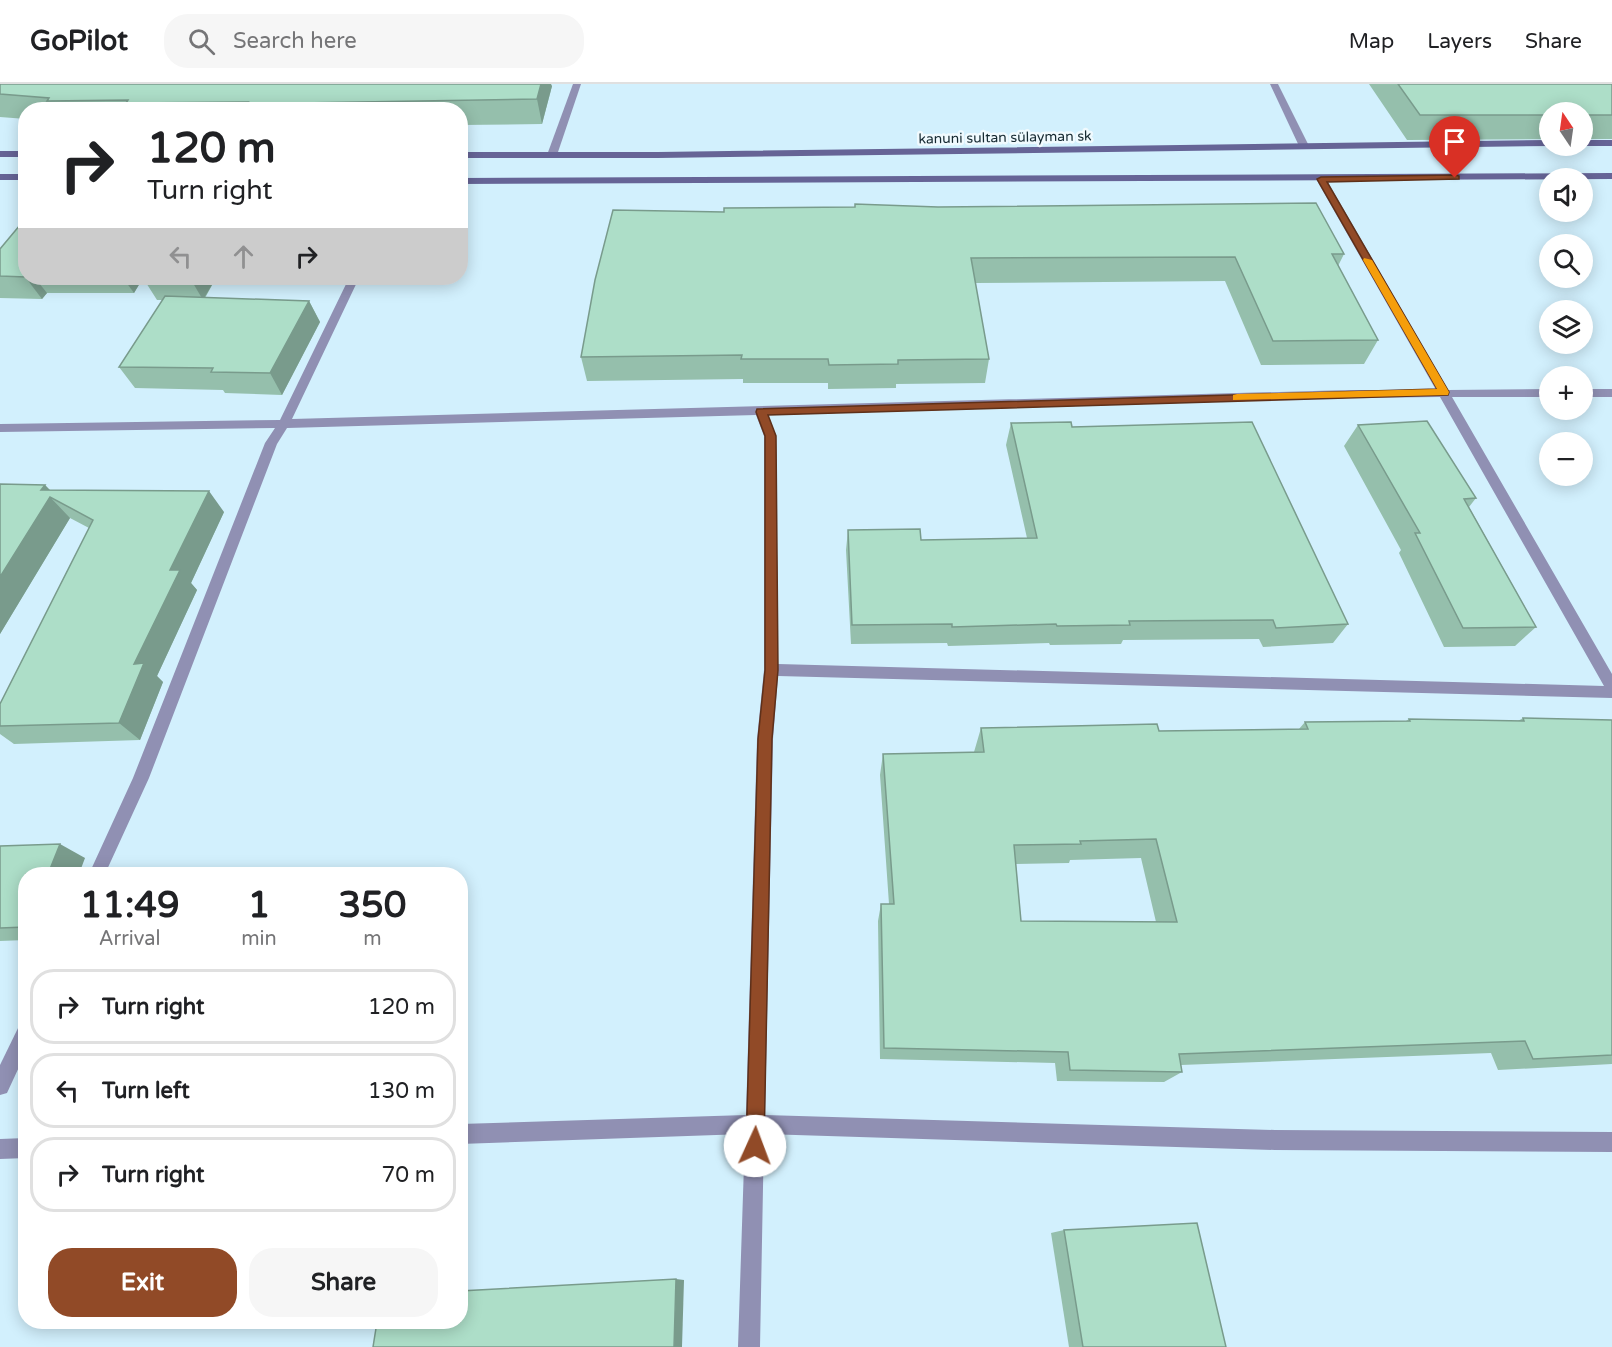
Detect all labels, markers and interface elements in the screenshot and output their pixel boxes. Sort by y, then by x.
search box [164,14,584,68]
text: GoPilot [30,24,128,58]
icon: search [185,25,218,58]
text: Search here [233,28,357,54]
text: Map [1349,29,1394,54]
text: Layers [1427,29,1492,54]
text: Share [1525,29,1582,54]
north arrow [1539,102,1593,156]
map controls [1539,102,1593,486]
pin [1429,116,1480,178]
text: 120 m [147,123,276,174]
icon: arrive [1438,125,1471,158]
icon: right [48,126,126,204]
street label: kanuni sultan sülayman sk [918,127,1092,148]
button: sound [1539,168,1593,222]
text: Turn right [147,174,273,207]
button: search [1539,234,1593,288]
icon: left [164,240,197,273]
icon: ahead [227,240,260,273]
icon: right [290,240,323,273]
button: layers [1539,300,1593,354]
button: + [1539,366,1593,420]
button: − [1539,432,1593,486]
text: 11:49 [80,884,180,927]
text: 1 [248,884,270,927]
text: 350 [338,884,406,927]
text: Arrival [99,927,161,951]
text: min [241,927,277,951]
text: m [363,927,382,951]
icon: right [51,990,84,1023]
text: Turn right [102,994,204,1020]
text: 120 m [368,994,435,1020]
icon: left [51,1074,84,1107]
text: Turn left [102,1078,190,1104]
text: 130 m [368,1078,435,1104]
position arrow [723,1114,787,1178]
icon: right [51,1158,84,1191]
text: Turn right [102,1162,204,1188]
text: 70 m [381,1162,435,1188]
button: Exit [48,1248,237,1317]
button: Share [249,1248,438,1317]

